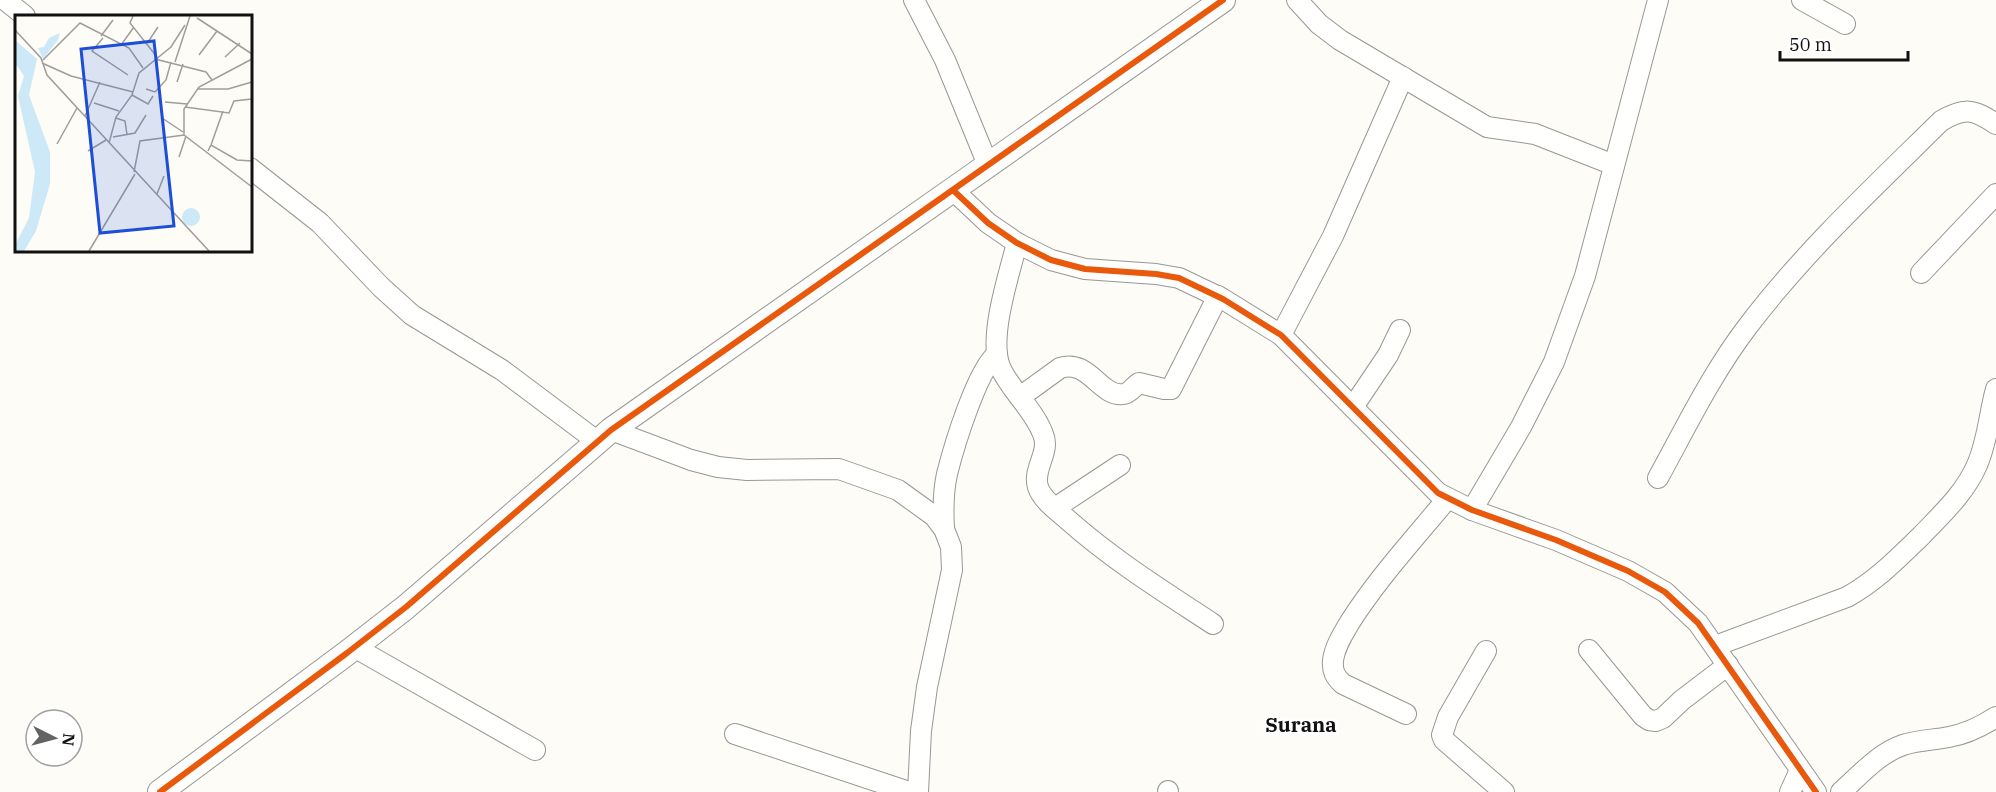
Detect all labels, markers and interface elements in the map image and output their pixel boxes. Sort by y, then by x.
inset map [15,15,252,252]
scale bar [1780,24,1908,62]
text: 50 m [1789,33,1832,56]
north arrow [24,708,84,768]
district label: Surana [1265,711,1337,738]
text: N [58,732,80,747]

